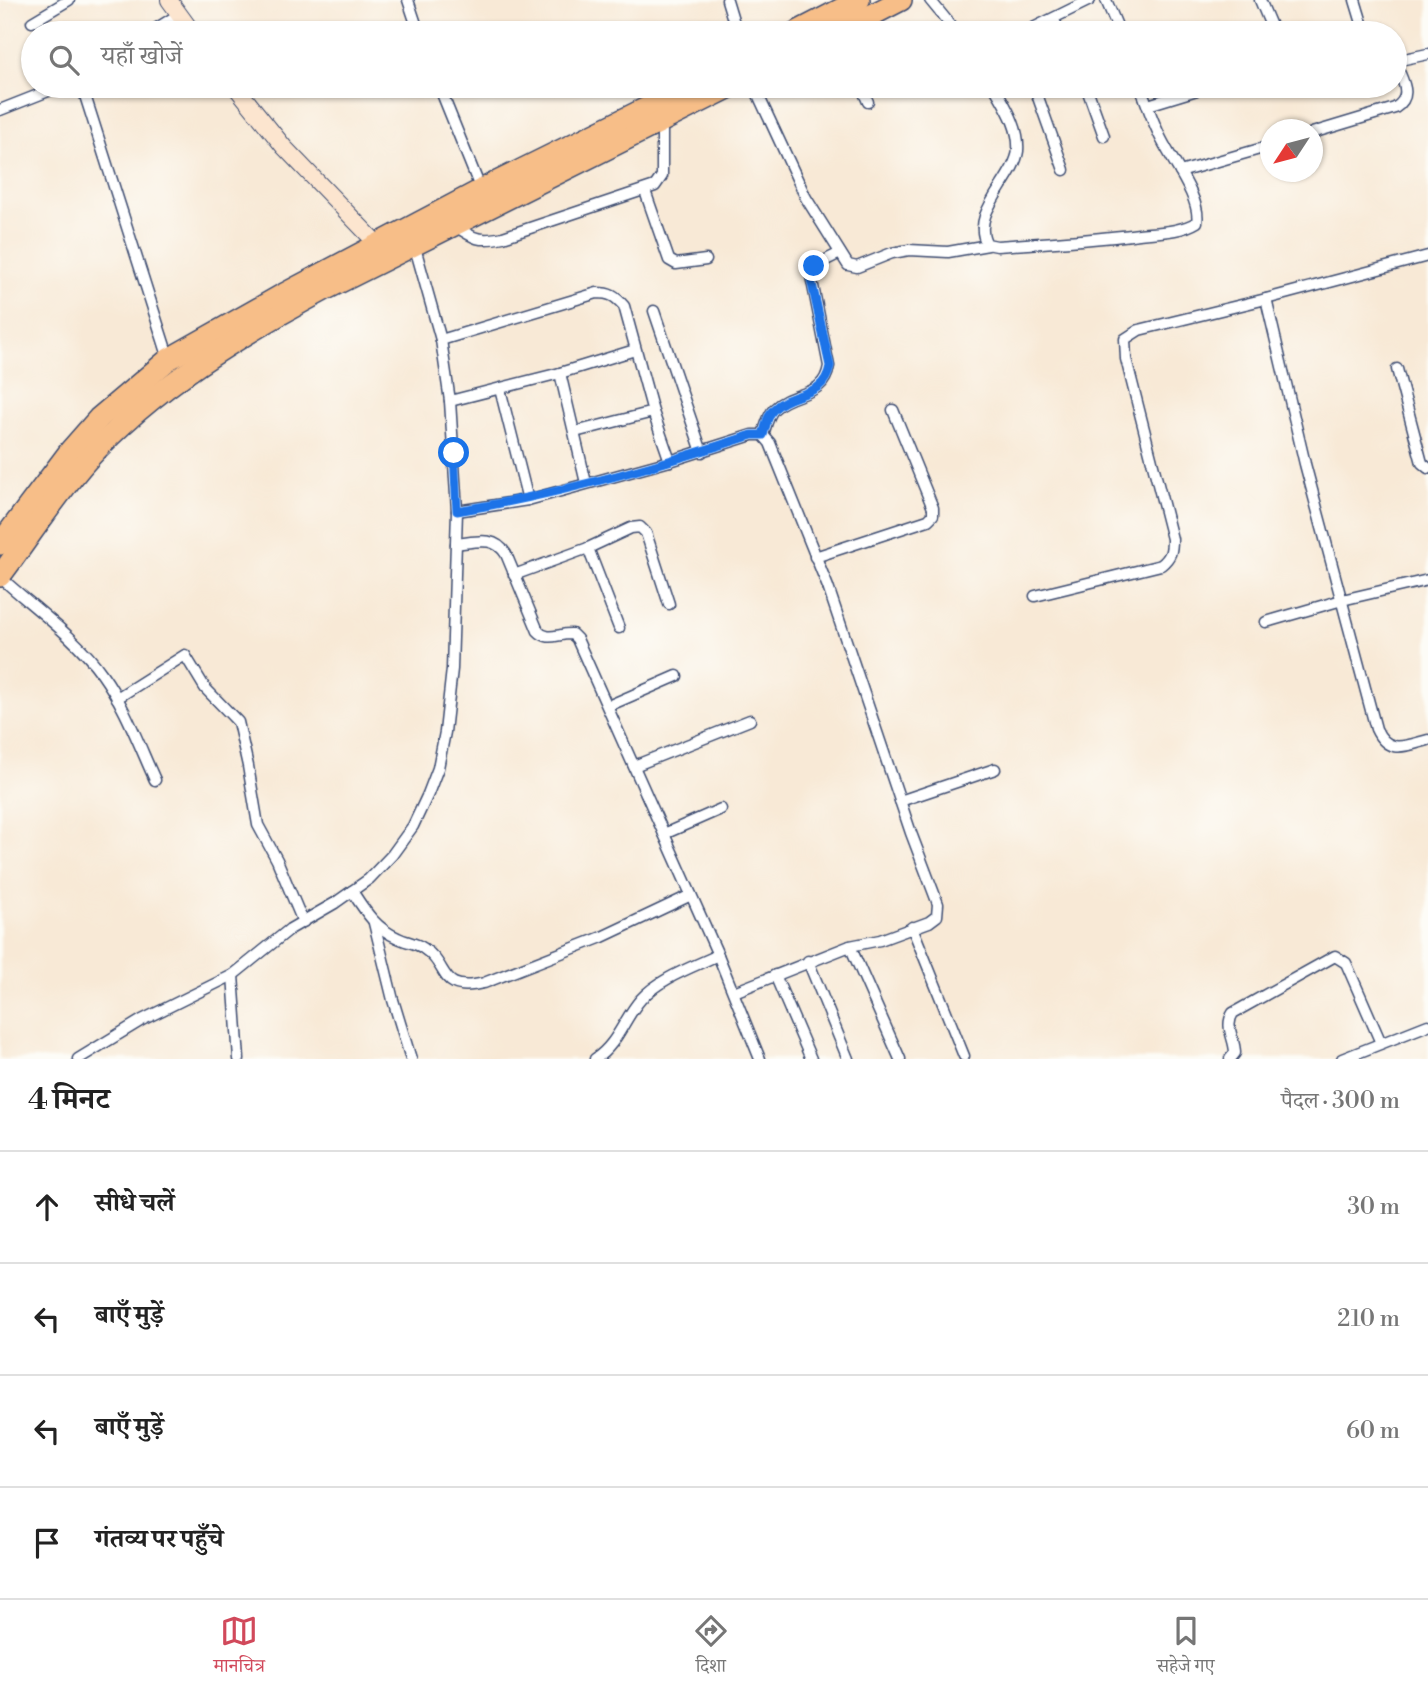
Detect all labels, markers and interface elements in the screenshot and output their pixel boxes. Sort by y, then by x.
search box [21,21,1407,98]
text: यहाँ खोजें [101,40,182,72]
icon: search [45,41,83,79]
north arrow [1260,119,1323,182]
route end [798,250,829,281]
route start [438,437,469,468]
text: 4 मिनट [28,1081,110,1119]
text: पैदल · 300 m [1281,1087,1400,1115]
text: सीधे चलें [95,1187,175,1219]
icon: ahead [28,1188,66,1226]
text: 30 m [1347,1193,1400,1221]
text: बाएँ मुड़ें [95,1299,164,1331]
icon: left [28,1300,66,1338]
text: 210 m [1337,1305,1400,1333]
text: बाएँ मुड़ें [95,1411,164,1443]
icon: left [28,1412,66,1450]
text: 60 m [1346,1417,1400,1445]
text: गंतव्य पर पहुँचे [95,1523,224,1555]
icon: arrive [28,1524,66,1562]
tab: मानचित्र [213,1612,265,1684]
tab: दिशा [692,1612,730,1684]
tab: सहेजे गए [1157,1612,1215,1684]

